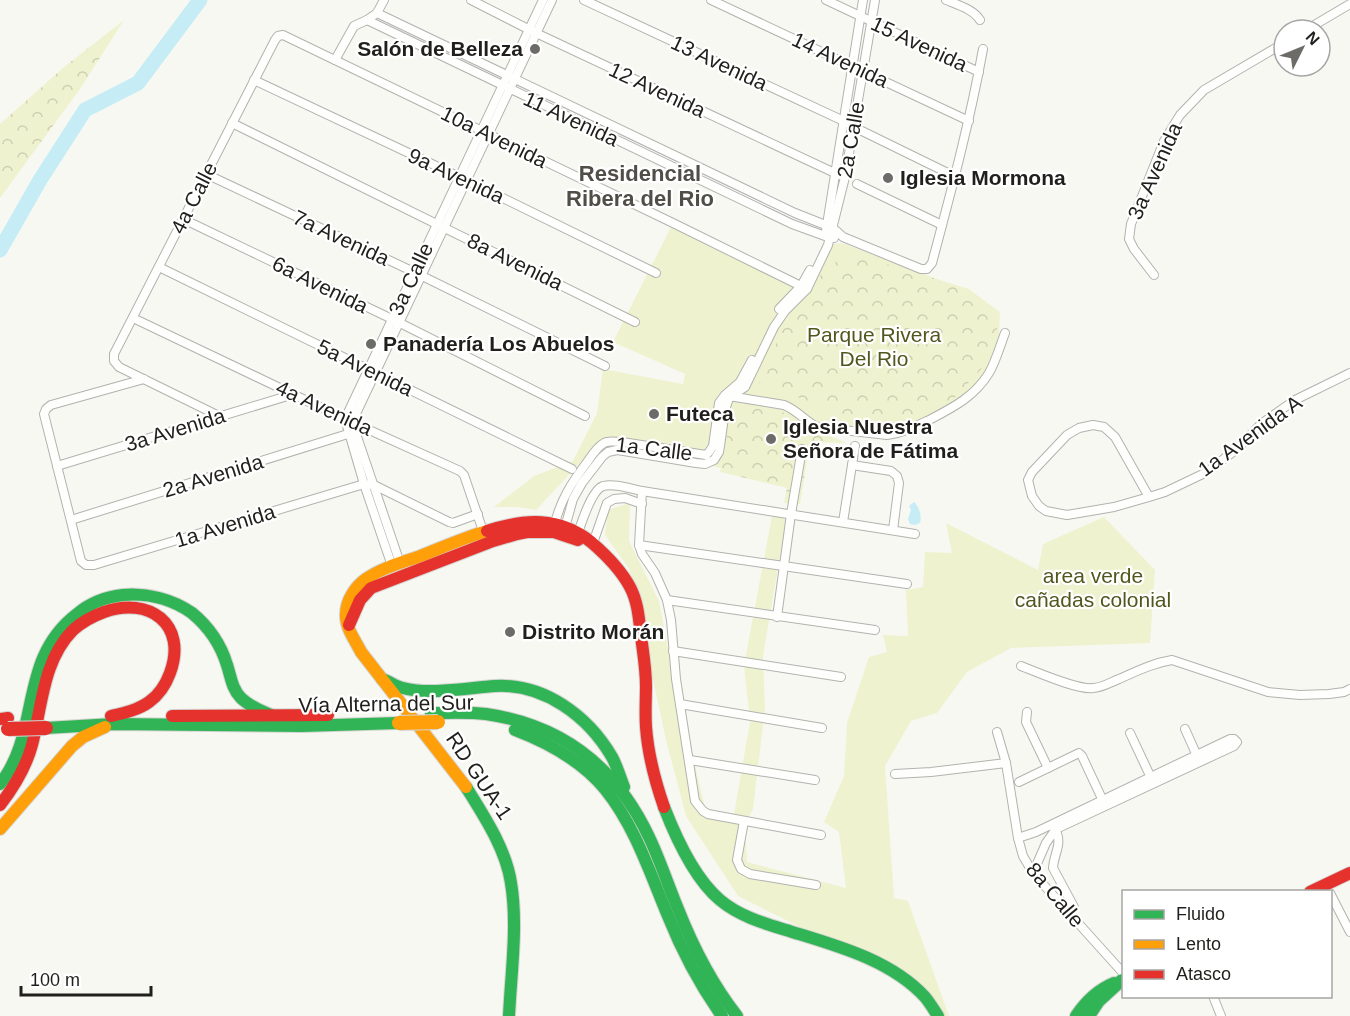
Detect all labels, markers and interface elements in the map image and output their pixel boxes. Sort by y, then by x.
street label: 15 Avenida [867,11,971,76]
north arrow [1272,18,1332,78]
street label: 14 Avenida [788,27,892,92]
text: N [1302,28,1323,48]
street label: 13 Avenida [667,30,771,95]
place label: Salón de Belleza [357,37,523,60]
marker: Salón de Belleza [528,42,542,56]
street label: 12 Avenida [605,57,709,122]
street label: 11 Avenida [520,87,623,151]
street label: 2a Calle [832,100,869,180]
street label: 10a Avenida [437,101,551,172]
street label: 3a Avenida [1123,119,1186,223]
street label: 9a Avenida [404,143,508,208]
street label: 4a Calle [166,158,221,237]
district label: Residencial Ribera del Rio [566,161,714,211]
place label: Iglesia Mormona [900,166,1066,189]
marker: Iglesia Mormona [881,171,895,185]
street label: 7a Avenida [289,205,393,270]
street label: 8a Avenida [464,229,567,295]
street label: 3a Calle [384,239,437,319]
street label: 6a Avenida [269,252,372,318]
park label: Parque Rivera Del Rio [807,323,941,370]
place label: Panadería Los Abuelos [383,332,614,355]
street label: 5a Avenida [314,335,417,401]
marker: Panadería Los Abuelos [364,337,378,351]
street label: 4a Avenida [272,375,376,440]
street label: 1a Avenida A [1194,390,1306,481]
place label: Futeca [666,402,734,425]
street label: 3a Avenida [122,403,228,456]
marker: Futeca [647,407,661,421]
place label: Iglesia Nuestra Señora de Fátima [783,415,958,462]
street label: 1a Calle [614,432,694,465]
marker: Iglesia Nuestra Señora de Fátima [764,432,778,446]
street label: 2a Avenida [160,449,266,502]
street label: 1a Avenida [172,499,278,552]
park label: area verde cañadas colonial [1015,564,1171,611]
place label: Distrito Morán [522,620,664,643]
marker: Distrito Morán [503,625,517,639]
street label: Vía Alterna del Sur [298,690,474,717]
street label: RD GUA-1 [442,728,517,824]
street label: 8a Calle [1022,858,1089,932]
legend [1122,890,1332,998]
text: Fluido [1176,904,1225,924]
text: Lento [1176,934,1221,954]
scale bar [21,959,152,997]
text: Atasco [1176,964,1231,984]
text: 100 m [30,970,80,990]

